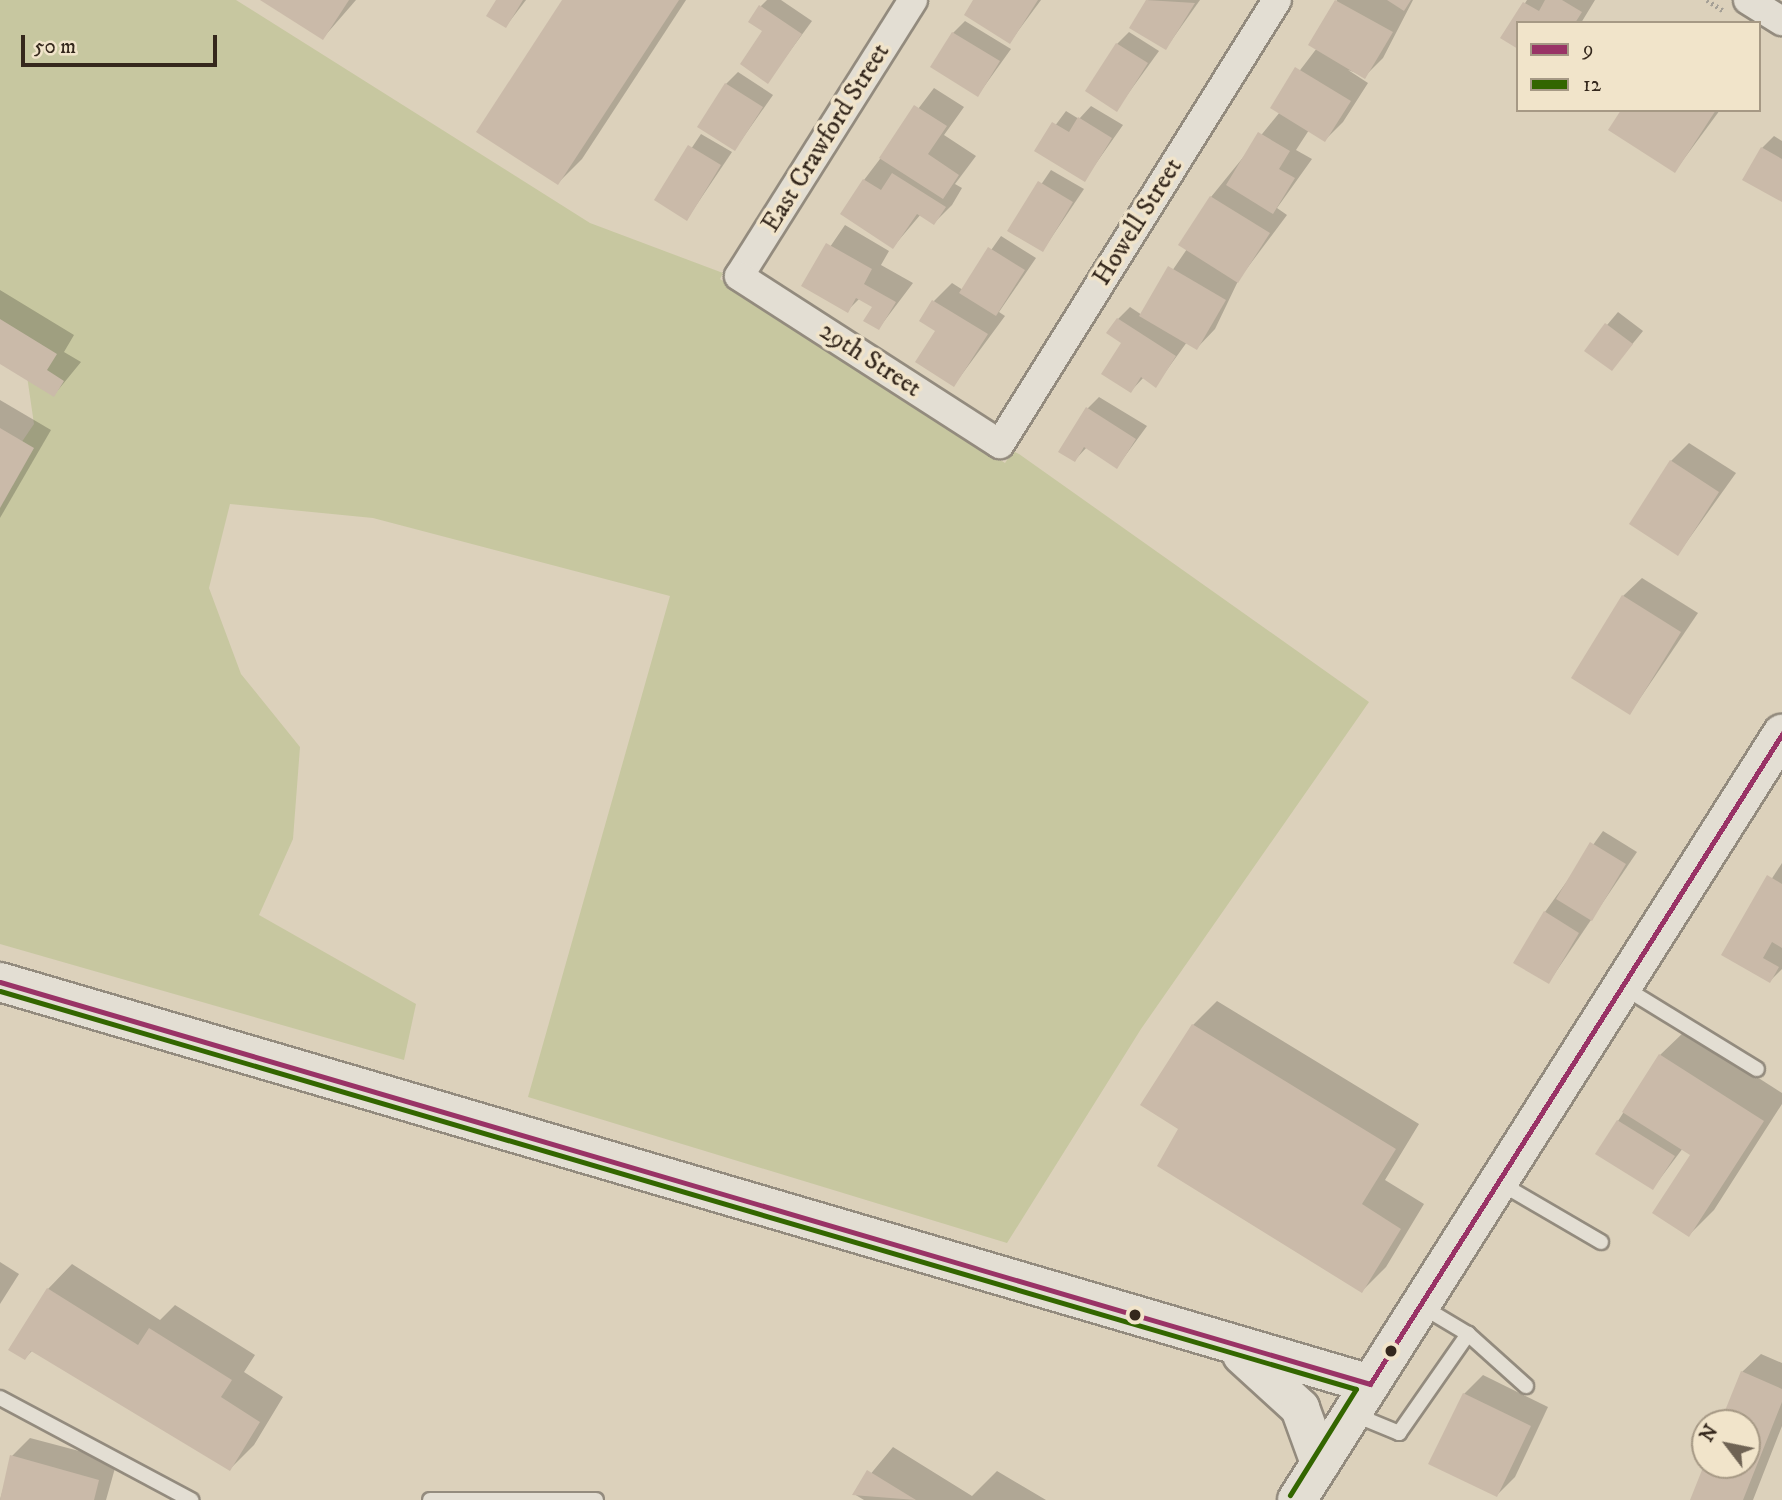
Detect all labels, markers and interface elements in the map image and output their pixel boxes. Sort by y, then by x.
scale bar [24,21,220,65]
legend [1516,21,1761,112]
text: 50 m [34,34,76,60]
text: 9 [1583,37,1593,63]
street label: East Crawford Street [755,38,897,238]
text: 12 [1583,72,1601,98]
street label: Howell Street [1087,153,1189,291]
street label: 29th Street [813,316,927,404]
unlabelled marker [1128,1308,1142,1322]
unlabelled marker [1384,1344,1398,1358]
north arrow [1691,1409,1761,1479]
text: N [1696,1421,1723,1446]

